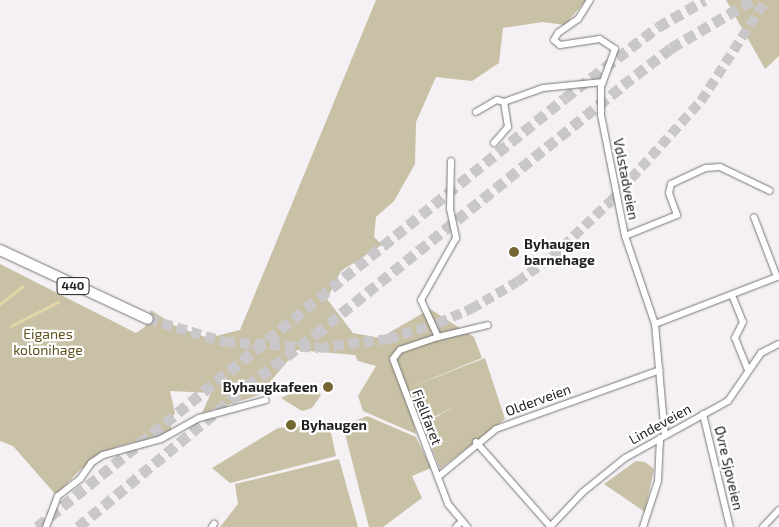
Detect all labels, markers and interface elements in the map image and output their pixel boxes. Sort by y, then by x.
street label: Vølstadveien [610,137,642,221]
place label: Byhaugen barnehage [524,236,595,268]
marker: Byhaugen barnehage [508,246,520,258]
road number: 440 [56,276,90,296]
park label: Eiganes kolonihage [13,326,83,358]
place label: Byhaugkafeen [223,379,318,395]
street label: Olderveien [503,380,573,420]
marker: Byhaugkafeen [322,381,334,393]
street label: Fjellfaret [409,387,445,447]
street label: Lindeveien [626,400,694,448]
place label: Byhaugen [301,417,367,433]
marker: Byhaugen [285,419,297,431]
street label: Øvre Sjøveien [711,424,747,512]

